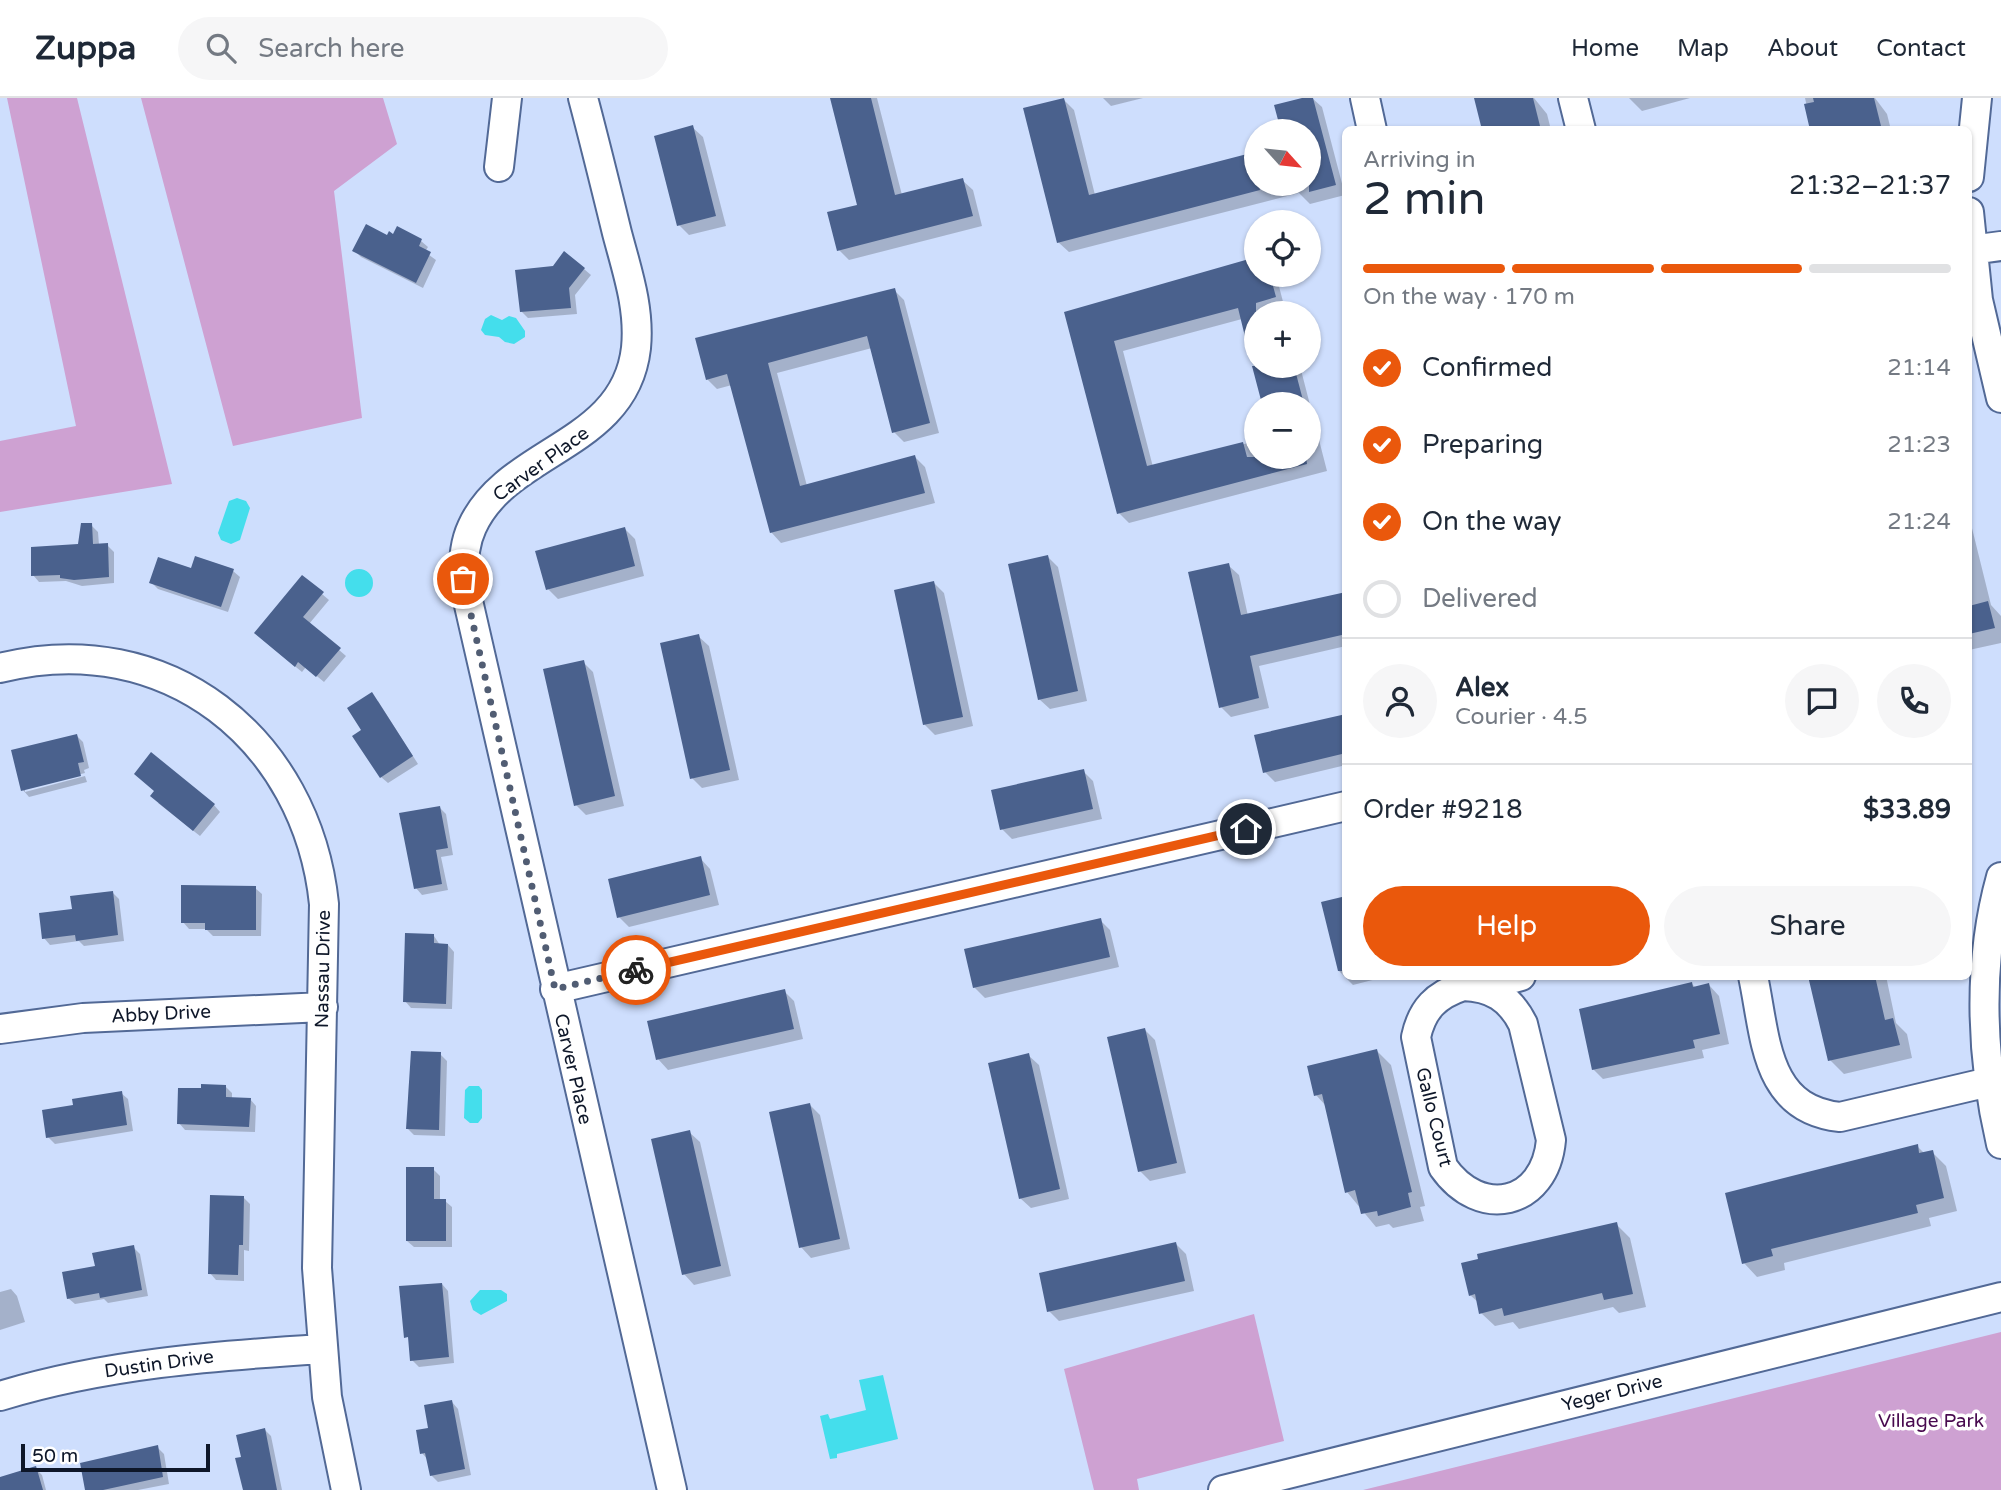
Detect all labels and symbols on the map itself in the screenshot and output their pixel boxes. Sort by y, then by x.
north arrow [1244,119,1321,196]
street label: Carver Place [489,422,593,506]
pin [433,549,493,609]
pin [1216,799,1276,859]
street label: Nassau Drive [311,910,335,1028]
courier [601,935,671,1005]
street label: Abby Drive [111,1000,211,1028]
street label: Carver Place [550,1012,596,1126]
street label: Gallo Court [1411,1065,1457,1169]
street label: Dustin Drive [103,1345,215,1383]
street label: Yeger Drive [1559,1370,1665,1416]
park label: Village Park [1878,1410,1984,1432]
scale bar [21,1441,210,1473]

